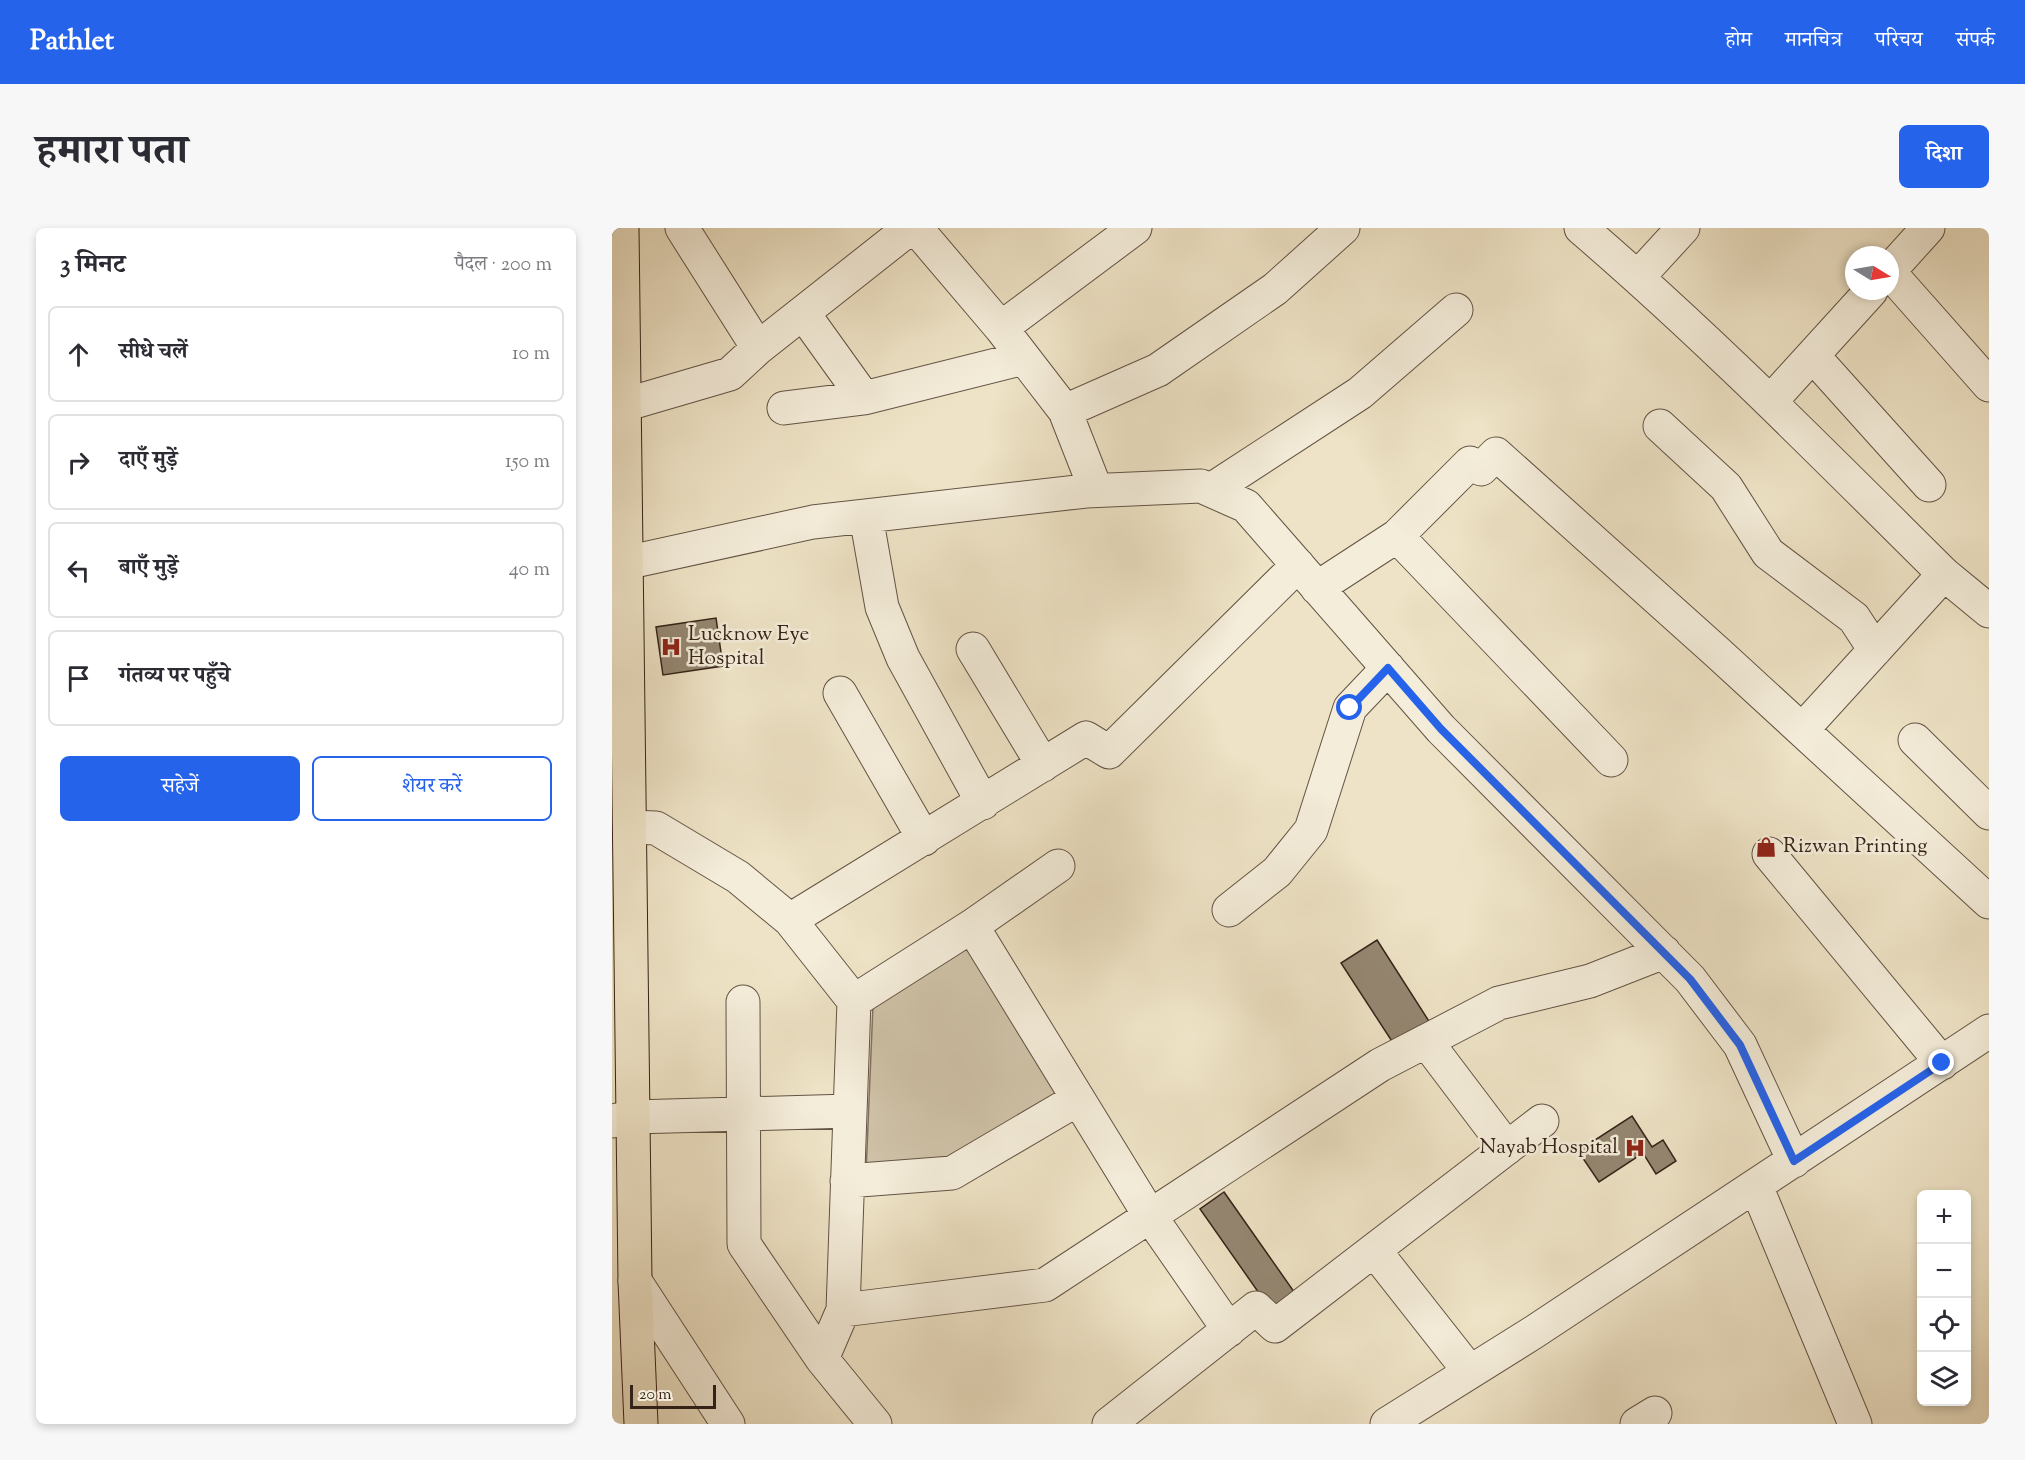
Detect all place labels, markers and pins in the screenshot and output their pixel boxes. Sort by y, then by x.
place label: Lucknow Eye Hospital [688,620,809,674]
hospital icon: Lucknow Eye Hospital [659,635,683,659]
place label: Rizwan Printing [1783,832,1927,862]
shop icon: Rizwan Printing [1754,835,1778,859]
place label: Nayab Hospital [1479,1133,1618,1163]
hospital icon: Nayab Hospital [1623,1136,1647,1160]

